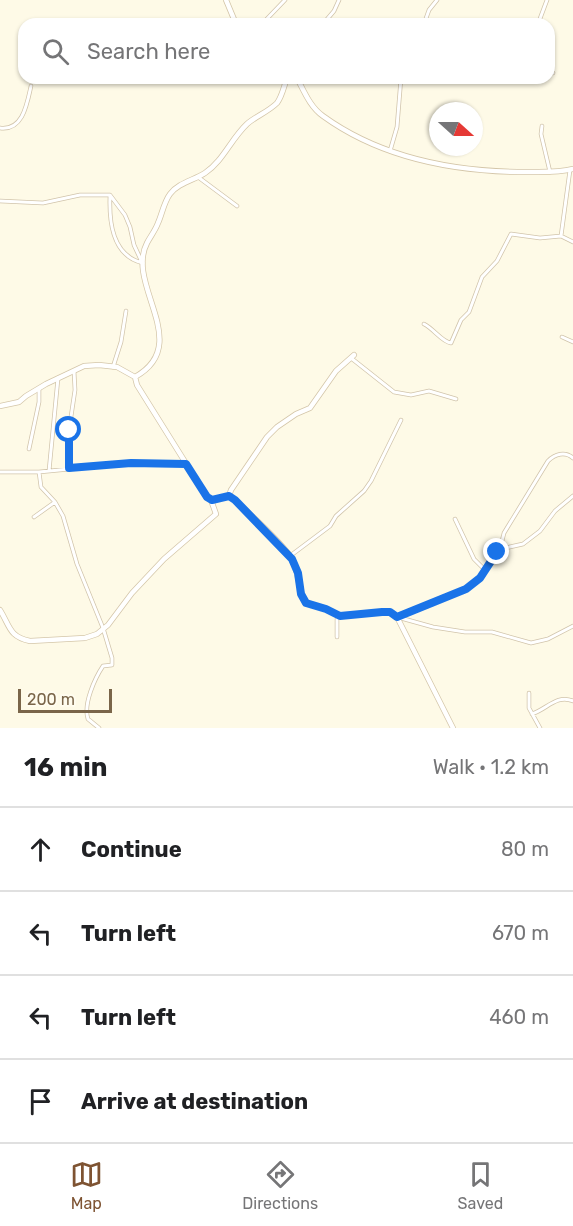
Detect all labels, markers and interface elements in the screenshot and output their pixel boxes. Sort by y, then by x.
search box [18,18,555,84]
icon: search [39,35,72,68]
text: Search here [87,38,210,65]
north arrow [429,102,483,156]
route start [55,416,81,442]
route end [483,538,509,564]
scale bar [18,686,112,714]
text: 200 m [27,690,75,709]
text: 16 min [24,752,107,783]
text: Walk · 1.2 km [433,755,549,779]
icon: ahead [24,833,57,866]
text: Continue [81,836,182,863]
text: 80 m [501,837,549,861]
icon: left [24,917,57,950]
text: Turn left [81,920,176,947]
text: 670 m [492,921,549,945]
icon: left [24,1001,57,1034]
text: Turn left [81,1004,176,1031]
text: 460 m [489,1005,549,1029]
icon: arrive [24,1085,57,1118]
text: Arrive at destination [81,1088,308,1115]
tab: Map [70,1158,103,1213]
tab: Directions [242,1158,318,1213]
tab: Saved [458,1158,503,1213]

